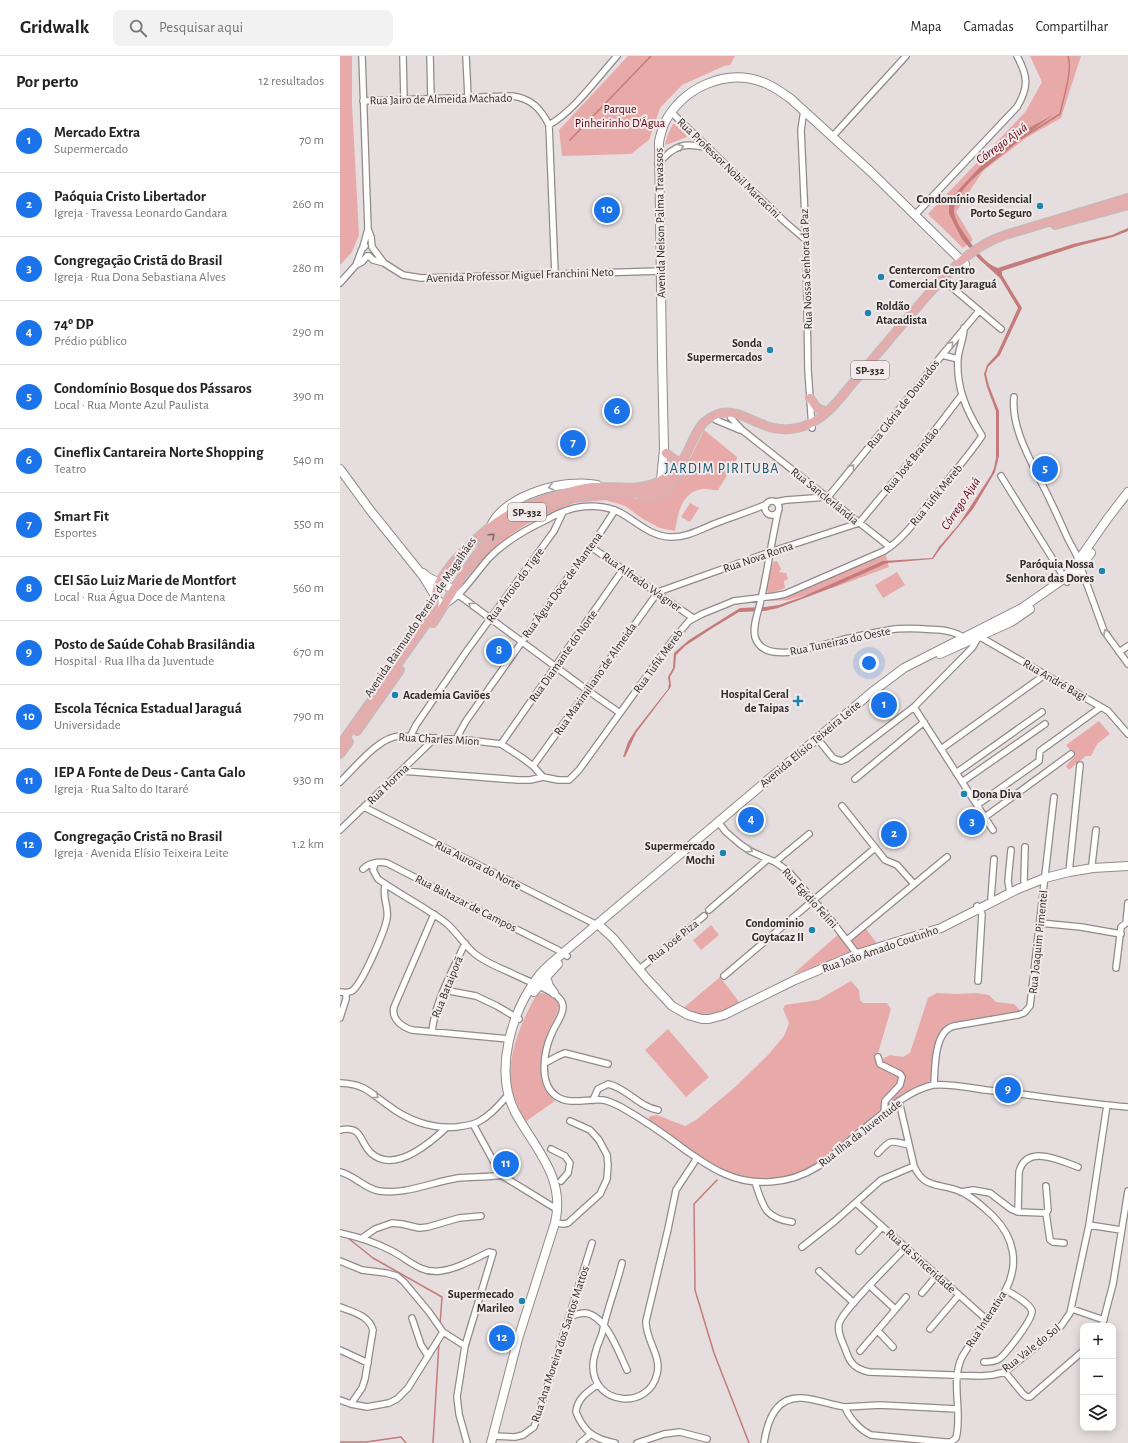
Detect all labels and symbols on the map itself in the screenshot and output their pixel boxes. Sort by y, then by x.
street label: Rua Jairo de Almeida Machado [370,92,512,106]
park label: Parque Pinheirinho D'Água [575,103,666,129]
street label: Rua Professor Nobil Marcacini [675,116,783,220]
water label: Córrego Ajuá [974,121,1030,167]
one-way arrow [677,143,684,152]
street label: Avenida Nelson Palma Travassos [653,148,667,298]
place label: Condomínio Residencial Porto Seguro [916,193,1032,219]
pin: 10 [594,195,620,225]
marker: Condomínio Residencial Porto Seguro [1035,201,1045,211]
street label: Rua Nossa Senhora da Paz [798,208,814,330]
place label: Centercom Centro Comercial City Jaraguá [889,264,997,291]
street label: Avenida Professor Miguel Franchini Neto [426,266,614,284]
marker: Centercom Centro Comercial City Jaraguá [876,272,886,282]
place label: Roldão Atacadista [876,300,927,326]
marker: Roldão Atacadista [863,308,873,318]
place label: Sonda Supermercados [687,337,762,363]
one-way arrow [946,341,954,349]
marker: Sonda Supermercados [765,345,775,355]
street label: Rua Glória de Dourados [865,357,941,451]
road number: SP-332 [851,361,889,379]
pin: 6 [604,396,630,426]
street label: Rua José Brandão [881,425,941,495]
pin: 7 [560,428,586,458]
pin: 5 [1032,454,1058,484]
district label: JARDIM PIRITUBA [665,462,779,476]
street label: Rua Tufik Mereb [908,462,964,528]
street label: Rua Sanclerlândia [789,465,862,527]
one-way arrow [848,465,855,472]
water label: Córrego Ajuá [939,475,983,532]
one-way arrow [548,483,554,491]
road number: SP-332 [508,503,546,521]
street label: Rua Água Doce de Mantena [519,529,605,640]
one-way arrow [487,533,495,541]
street label: Avenida Raimundo Pereira de Magalhães [362,535,478,699]
street label: Rua Nova Roma [721,539,795,575]
street label: Rua Arroio do Tigre [484,545,546,625]
street label: Rua Alfredo Wagner [600,550,684,614]
place label: Paróquia Nossa Senhora das Dores [1006,558,1094,584]
marker: Paróquia Nossa Senhora das Dores [1097,566,1107,576]
one-way arrow [469,602,476,609]
street label: Rua Diamante do Norte [527,608,599,704]
street label: Rua Maximiliano de Almeida [552,620,639,737]
street label: Rua Tuneiras do Oeste [789,624,891,658]
street label: Rua Tufik Mereb [631,627,685,695]
one-way arrow [1103,629,1110,636]
pin: 8 [486,636,512,666]
your location [859,653,879,673]
street label: Rua André Bagi [1021,657,1089,703]
place label: Hospital Geral de Taipas [721,688,789,714]
place label: Academia Gaviões [403,689,490,701]
marker: Academia Gaviões [390,690,400,700]
pin: 1 [871,690,897,720]
marker: Hospital Geral de Taipas [792,695,804,707]
street label: Avenida Elísio Teixeira Leite [757,698,863,790]
street label: Rua Charles Mion [398,731,480,747]
street label: Rua Horma [365,761,411,807]
place label: Dona Diva [972,788,1022,800]
marker: Dona Diva [959,789,969,799]
pin: 4 [738,805,764,835]
pin: 3 [959,807,985,837]
pin: 2 [881,819,907,849]
street label: Rua Aurora do Norte [433,838,523,892]
place label: Supermercado Mochi [645,840,715,866]
one-way arrow [746,846,753,853]
marker: Supermercado Mochi [718,848,728,858]
street label: Rua Egídio Felini [780,866,840,930]
street label: Rua Baltazar de Campos [413,872,519,934]
street label: Rua Joaquim Pimentel [1027,889,1049,995]
street label: Rua José Piza [646,917,701,965]
place label: Condominio Goytacaz II [745,917,804,944]
street label: Rua João Amado Coutinho [820,923,940,975]
marker: Condominio Goytacaz II [807,925,817,935]
street label: Rua Bataiporã [429,954,465,1020]
pin: 9 [995,1075,1021,1105]
one-way arrow [371,1091,378,1098]
street label: Rua Ilha da Juventude [816,1097,904,1169]
pin: 11 [493,1149,519,1179]
street label: Rua da Sinceridade [884,1227,958,1295]
street label: Rua Ana Moreira dos Santos Mattos [529,1264,591,1424]
place label: Supermecado Marileo [448,1288,514,1314]
street label: Rua Interativa [963,1288,1009,1350]
marker: Supermecado Marileo [517,1296,527,1306]
street label: Rua Vale do Sol [999,1322,1063,1374]
pin: 12 [489,1323,515,1353]

